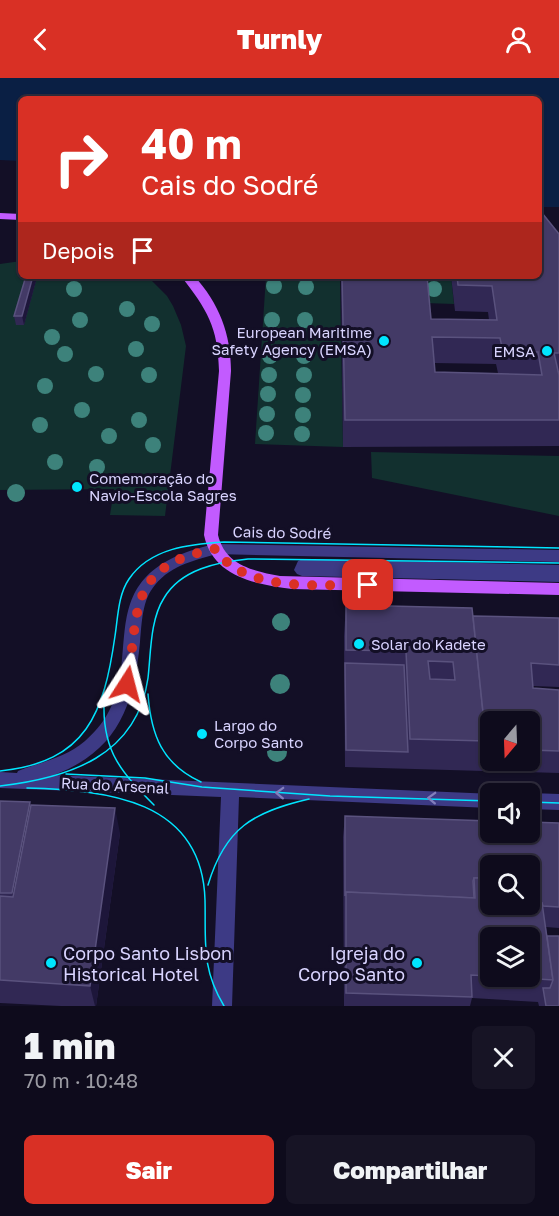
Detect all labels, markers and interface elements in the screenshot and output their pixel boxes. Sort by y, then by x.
icon: back [24,23,57,56]
text: Turnly [237,23,322,55]
icon: person [502,23,535,56]
text: 40 m [141,118,242,168]
icon: right [42,120,120,198]
text: Cais do Sodré [141,169,318,201]
icon: arrive [126,234,159,267]
text: Depois [42,237,114,264]
place label: European Maritime Safety Agency (EMSA) [211,323,372,358]
marker: European Maritime Safety Agency (EMSA) [377,334,391,348]
place label: EMSA [493,342,535,360]
marker: EMSA [540,344,554,358]
place label: Comemoração do Navio-Escola Sagres [89,469,237,504]
marker: Comemoração do Navio-Escola Sagres [70,480,84,494]
street label: Cais do Sodré [233,522,332,542]
pin [342,559,393,610]
icon: arrive [351,568,384,601]
place label: Solar do Kadete [371,635,486,653]
marker: Solar do Kadete [352,637,366,651]
position arrow [95,652,159,716]
north arrow [480,711,540,771]
map controls [480,711,540,987]
place label: Largo do Corpo Santo [214,716,303,751]
marker: Largo do Corpo Santo [195,727,209,741]
street label: Rua do Arsenal [60,773,170,797]
button: sound [480,783,540,843]
one-way arrow [275,786,284,799]
one-way arrow [428,791,437,804]
button: search [480,855,540,915]
button: layers [480,927,540,987]
place label: Corpo Santo Lisbon Historical Hotel [63,942,232,985]
place label: Igreja do Corpo Santo [298,942,405,985]
marker: Corpo Santo Lisbon Historical Hotel [44,956,58,970]
marker: Igreja do Corpo Santo [410,956,424,970]
text: 1 min [24,1024,115,1067]
button: close [472,1026,535,1089]
text: 70 m · 10:48 [24,1068,138,1092]
button: Sair [24,1135,274,1204]
button: Compartilhar [286,1135,535,1204]

